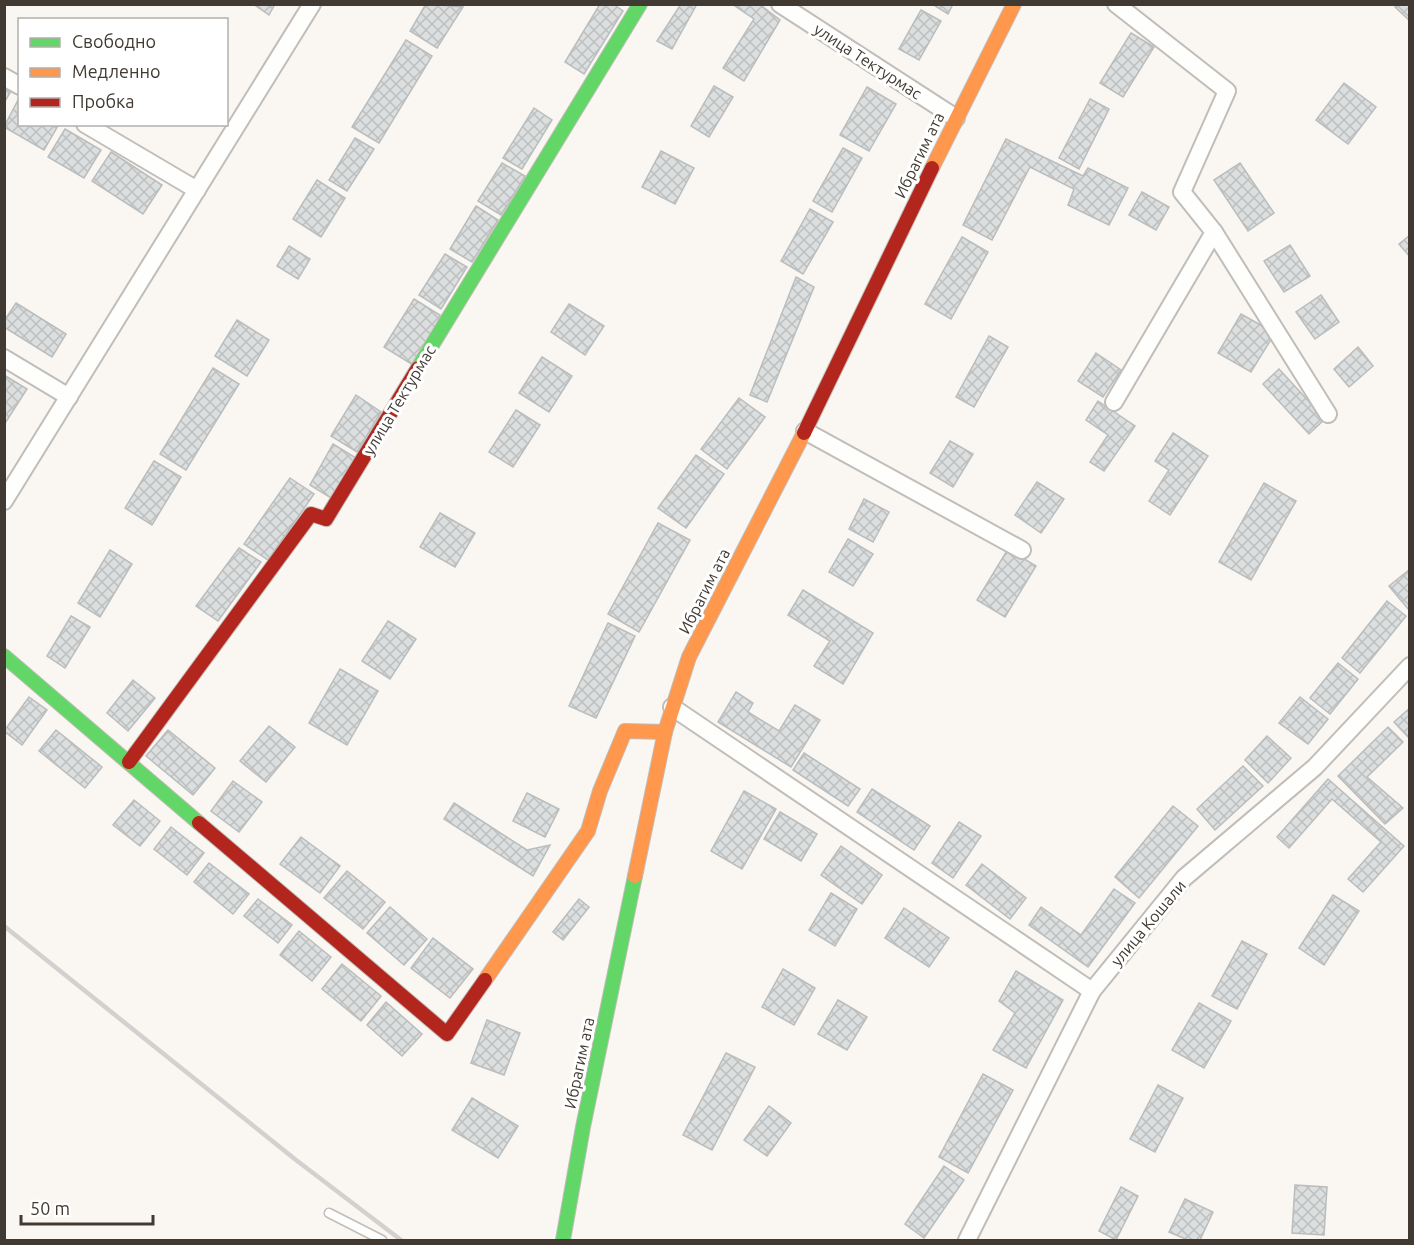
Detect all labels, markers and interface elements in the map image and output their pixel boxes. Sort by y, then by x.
legend [18,18,228,126]
street label: улица Тектурмас [811,20,926,103]
text: Свободно [72,31,156,51]
text: Медленно [72,61,161,81]
text: Пробка [72,91,135,111]
street label: Ибрагим ата [890,109,948,201]
street label: улица Тектурмас [359,341,439,458]
street label: Ибрагим ата [675,545,733,637]
street label: улица Кошали [1107,876,1189,970]
street label: Ибрагим ата [561,1016,597,1110]
scale bar [21,1188,153,1226]
text: 50 m [30,1198,70,1218]

